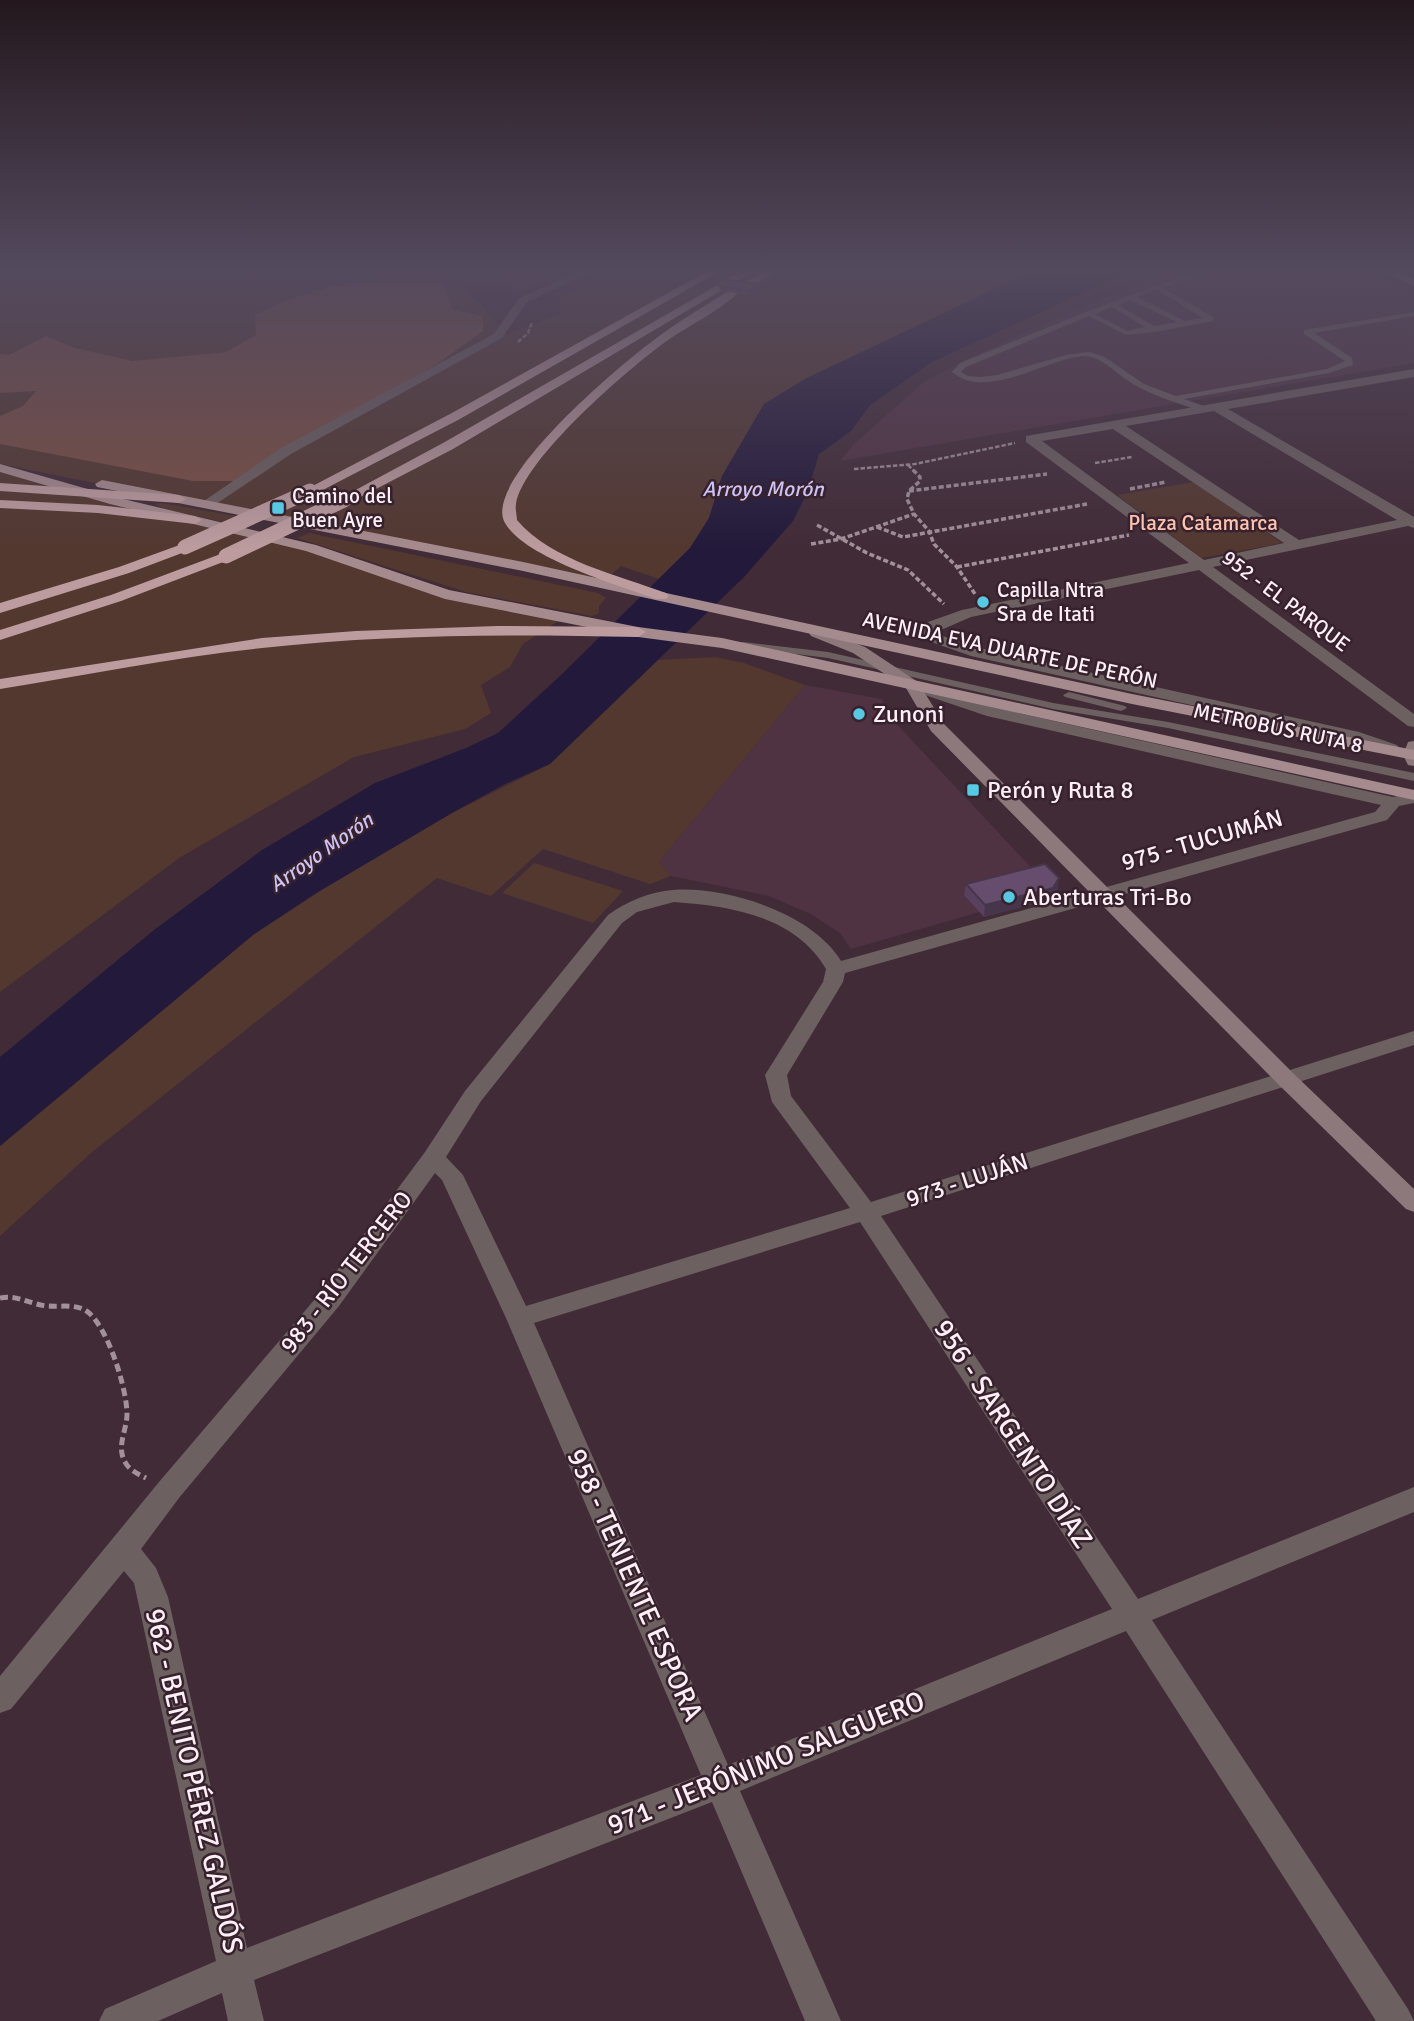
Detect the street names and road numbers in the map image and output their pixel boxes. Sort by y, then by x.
street label: 952 - EL PARQUE [1217,545,1355,657]
street label: AVENIDA EVA DUARTE DE PERÓN [860,606,1160,694]
street label: METROBÚS RUTA 8 [1191,697,1365,759]
street label: 975 - TUCUMÁN [1118,803,1286,877]
street label: 973 - LUJÁN [902,1146,1032,1214]
street label: 983 - RÍO TERCERO [273,1185,419,1359]
street label: 956 - SARGENTO DÍAZ [926,1313,1100,1555]
street label: 958 - TENIENTE ESPORA [560,1443,710,1727]
street label: 962 - BENITO PÉREZ GALDÓS [138,1605,250,1957]
street label: 971 - JERÓNIMO SALGUERO [602,1684,930,1842]

